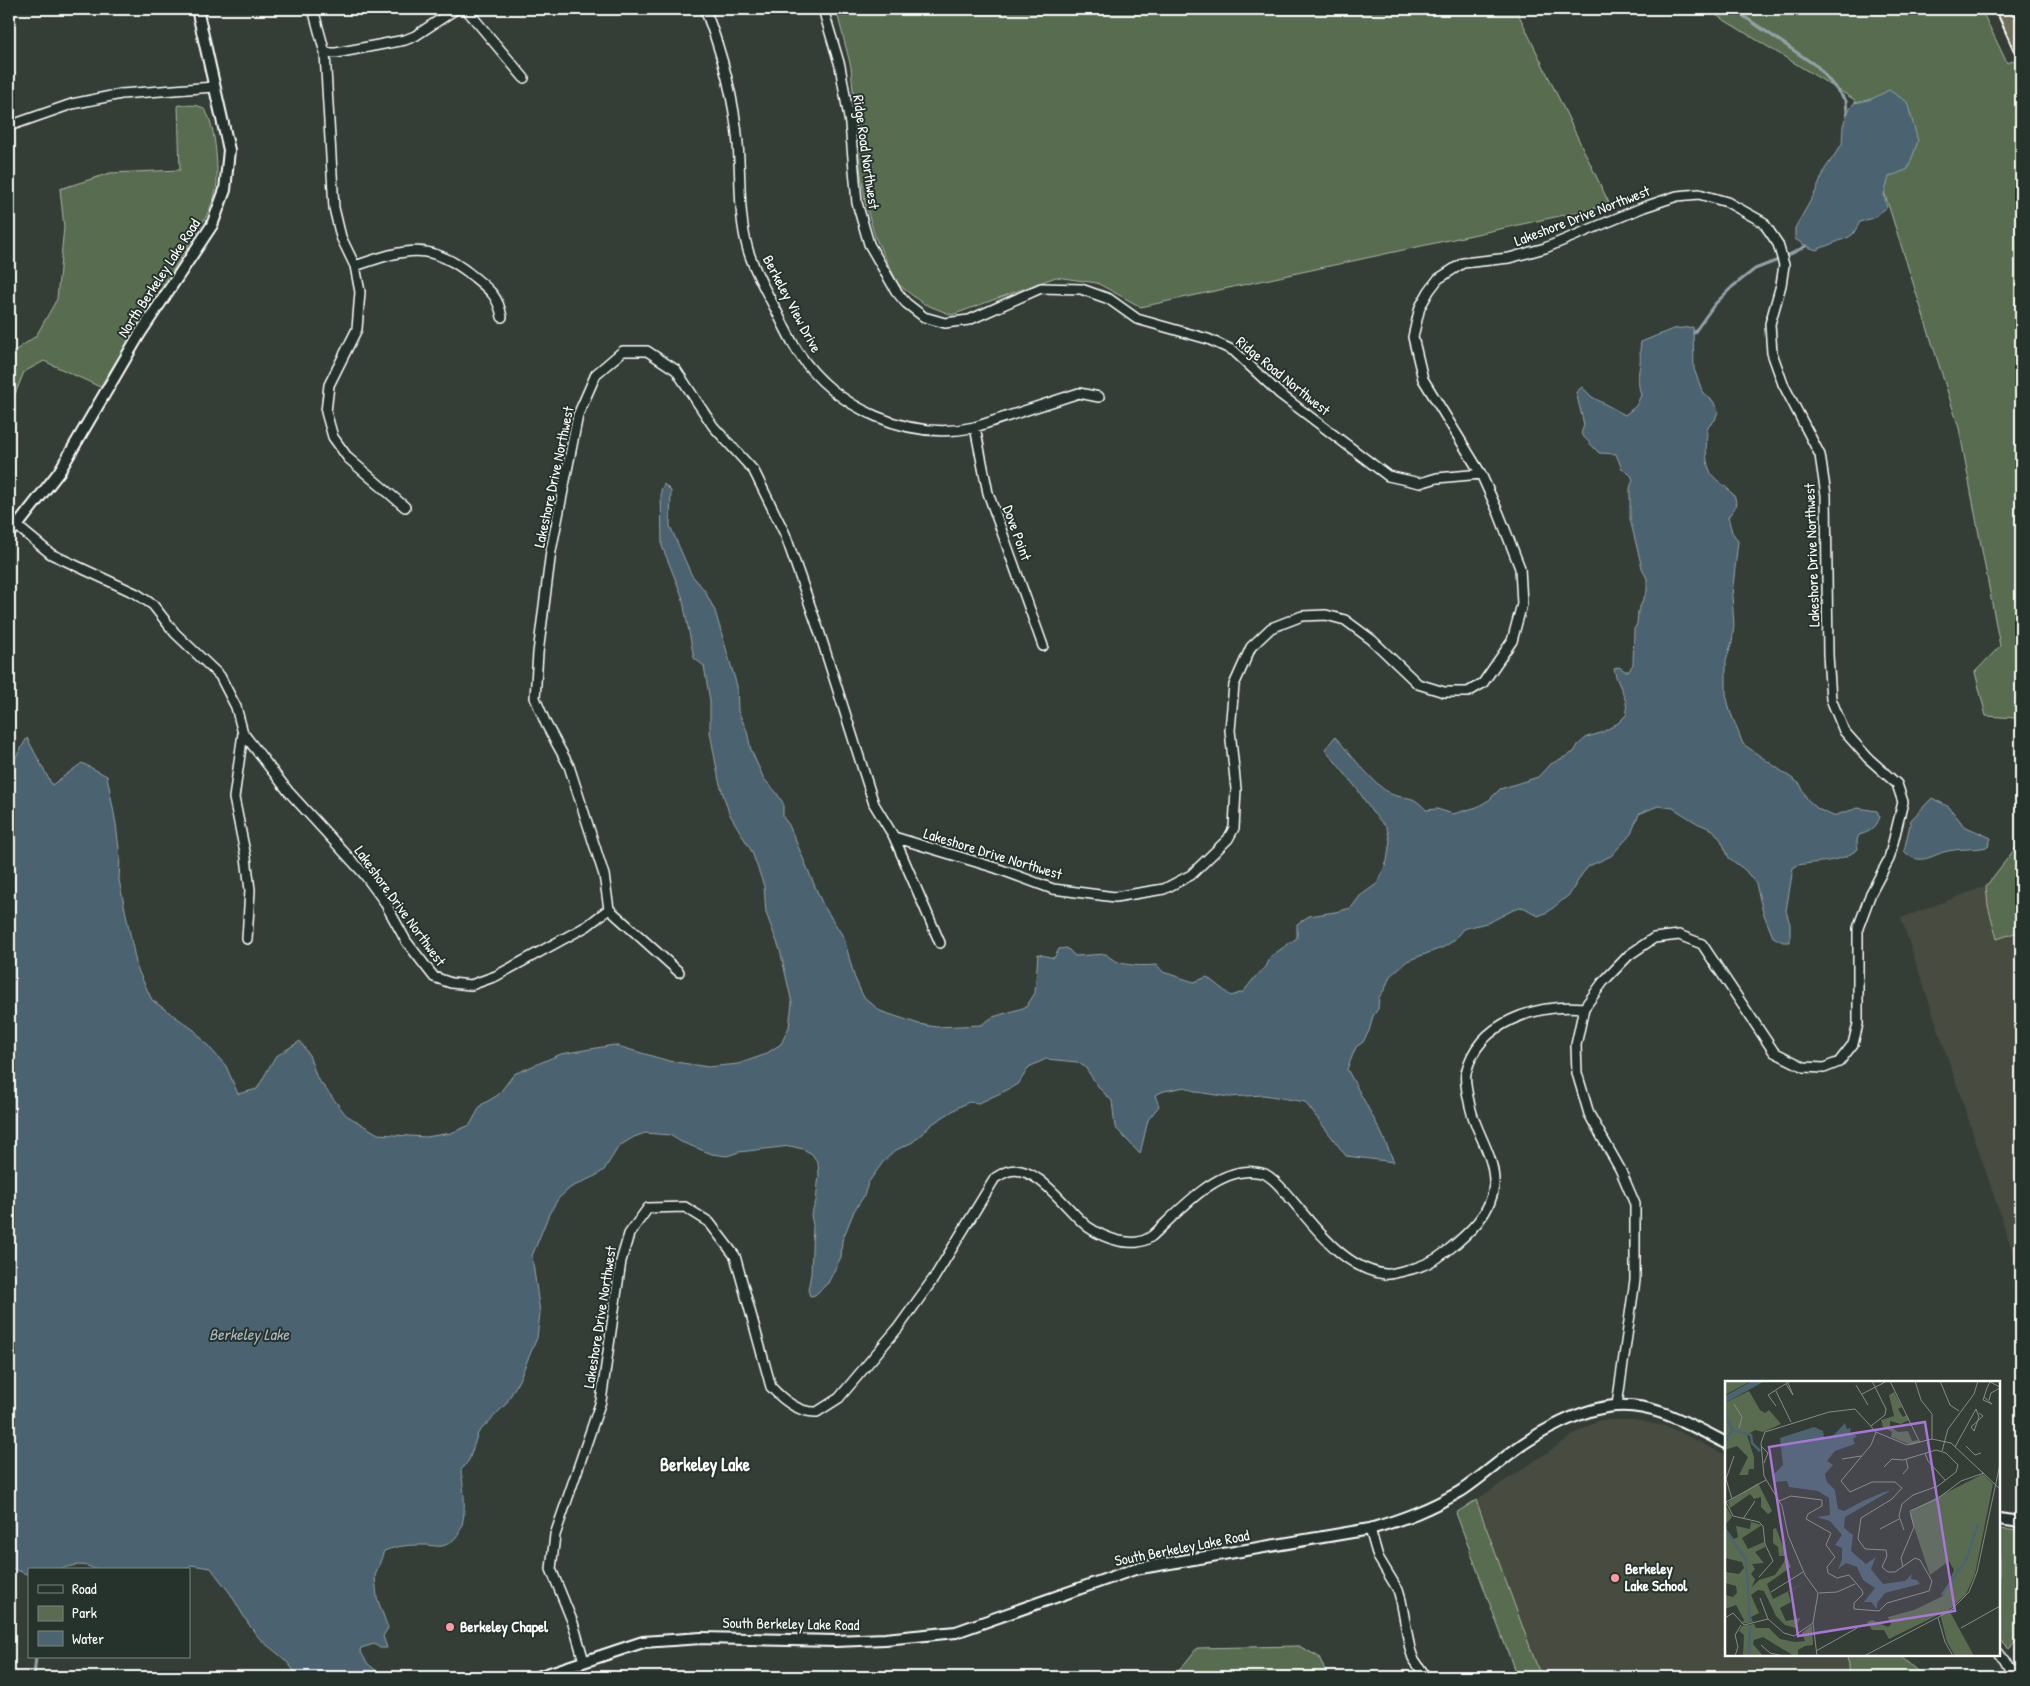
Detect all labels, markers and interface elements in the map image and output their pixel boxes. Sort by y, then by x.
street label: Ridge Road Northwest [848,93,885,211]
street label: Lakeshore Drive Northwest [1511,180,1653,251]
street label: North Berkeley Lake Road [112,214,205,341]
street label: Berkeley View Drive [758,251,827,356]
street label: Ridge Road Northwest [1232,331,1335,421]
street label: Lakeshore Drive Northwest [528,404,579,549]
street label: Lakeshore Drive Northwest [1798,482,1825,627]
street label: Dove Point [998,502,1037,564]
street label: Lakeshore Drive Northwest [921,822,1066,885]
street label: Lakeshore Drive Northwest [350,841,452,971]
street label: Lakeshore Drive Northwest [578,1243,621,1390]
water label: Berkeley Lake [209,1323,290,1345]
inset map [1725,1381,2000,1656]
district label: Berkeley Lake [660,1452,751,1478]
street label: South Berkeley Lake Road [1113,1524,1251,1571]
place label: Berkeley Lake School [1625,1558,1688,1596]
legend [28,1568,190,1658]
marker: Berkeley Lake School [1609,1572,1621,1584]
text: Road [72,1578,97,1599]
text: Park [72,1602,97,1623]
street label: South Berkeley Lake Road [722,1612,860,1635]
place label: Berkeley Chapel [460,1616,549,1638]
marker: Berkeley Chapel [444,1621,456,1633]
text: Water [72,1628,104,1649]

